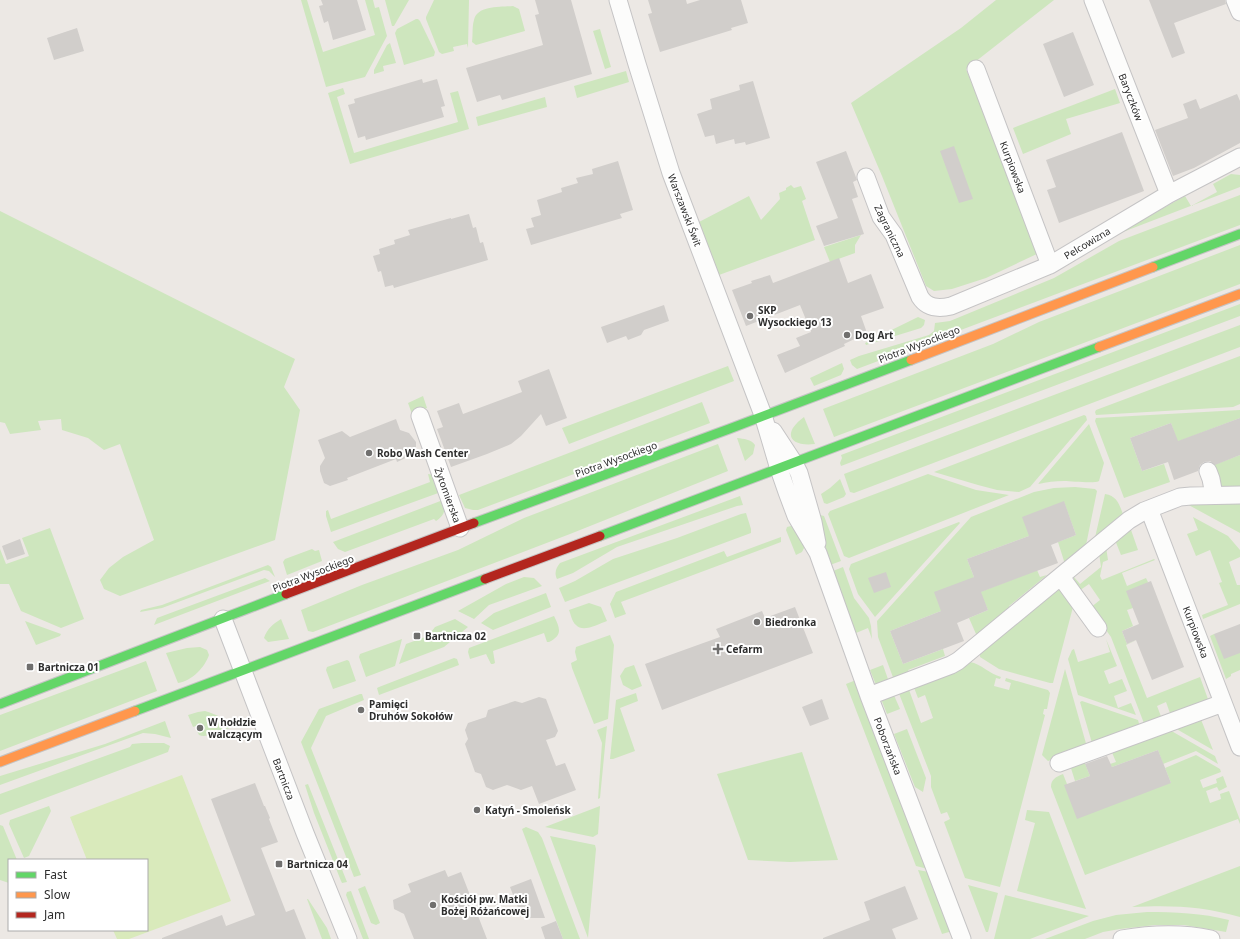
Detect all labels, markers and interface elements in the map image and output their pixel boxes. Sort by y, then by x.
street label: Baryczków [1116,71,1147,123]
street label: Kurpiowska [997,139,1029,195]
street label: Warszawski Świt [665,172,705,249]
street label: Zagraniczna [871,202,909,260]
street label: Pelcowizna [1061,224,1113,262]
place label: SKP Wysockiego 13 [758,303,832,329]
marker: SKP Wysockiego 13 [745,311,755,321]
street label: Piotra Wysockiego [876,322,962,366]
place label: Dog Art [855,328,894,342]
marker: Dog Art [842,330,852,340]
street label: Piotra Wysockiego [573,438,659,480]
place label: Robo Wash Center [377,446,469,460]
marker: Robo Wash Center [364,448,374,458]
street label: Żytomierska [432,465,464,525]
street label: Piotra Wysockiego [270,551,356,595]
street label: Kurpiowska [1180,604,1212,660]
place label: Biedronka [765,615,816,629]
marker: Biedronka [752,617,762,627]
place label: Bartnicza 02 [425,629,486,643]
marker: Bartnicza 02 [412,631,422,641]
place label: Cefarm [726,642,763,656]
marker: Cefarm [713,644,723,654]
place label: Bartnicza 01 [38,660,99,674]
marker: Bartnicza 01 [25,662,35,672]
place label: Pamięci Druhów Sokołów [369,697,453,723]
marker: Pamięci Druhów Sokołów [356,705,366,715]
place label: W hołdzie walczącym [208,715,262,741]
street label: Poborzańska [871,715,905,777]
marker: W hołdzie walczącym [195,723,205,733]
street label: Bartnicza [270,756,298,802]
place label: Katyń - Smoleńsk [485,803,572,817]
marker: Katyń - Smoleńsk [472,805,482,815]
place label: Bartnicza 04 [287,857,348,871]
legend [8,859,148,931]
marker: Bartnicza 04 [274,859,284,869]
text: Fast [44,866,68,883]
text: Slow [44,886,71,903]
place label: Kościół pw. Matki Bożej Różańcowej [441,892,529,918]
marker: Kościół pw. Matki Bożej Różańcowej [428,900,438,910]
text: Jam [43,906,65,923]

